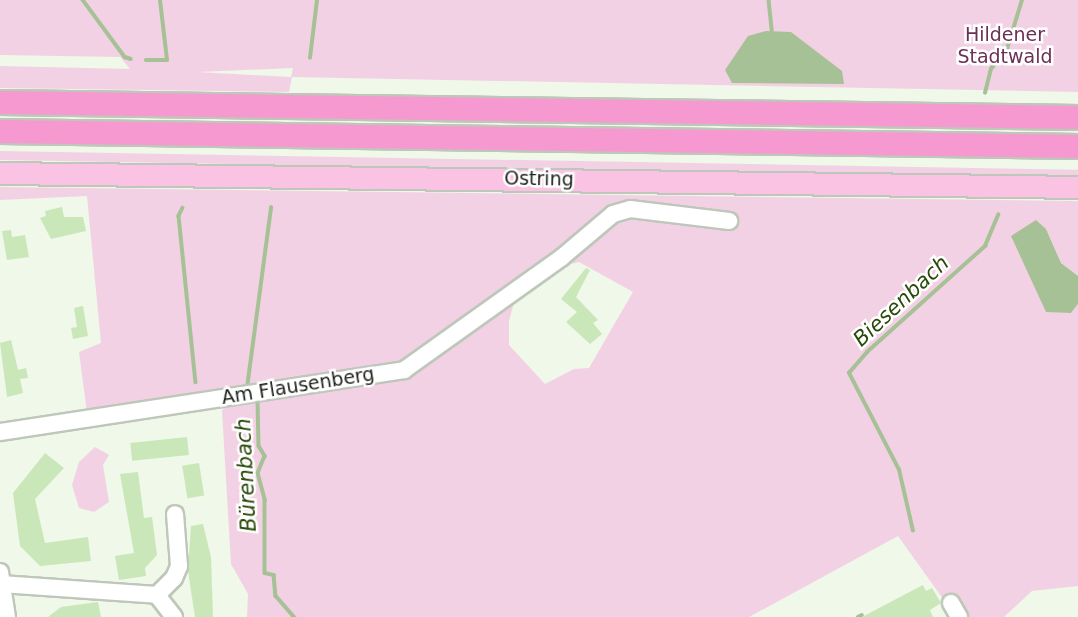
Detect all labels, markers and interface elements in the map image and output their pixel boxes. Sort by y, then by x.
park label: Hildener Stadtwald [957,24,1053,68]
street label: Ostring [504,167,574,191]
water label: Biesenbach [848,250,954,352]
street label: Am Flausenberg [220,363,376,409]
water label: Bürenbach [230,418,262,532]

